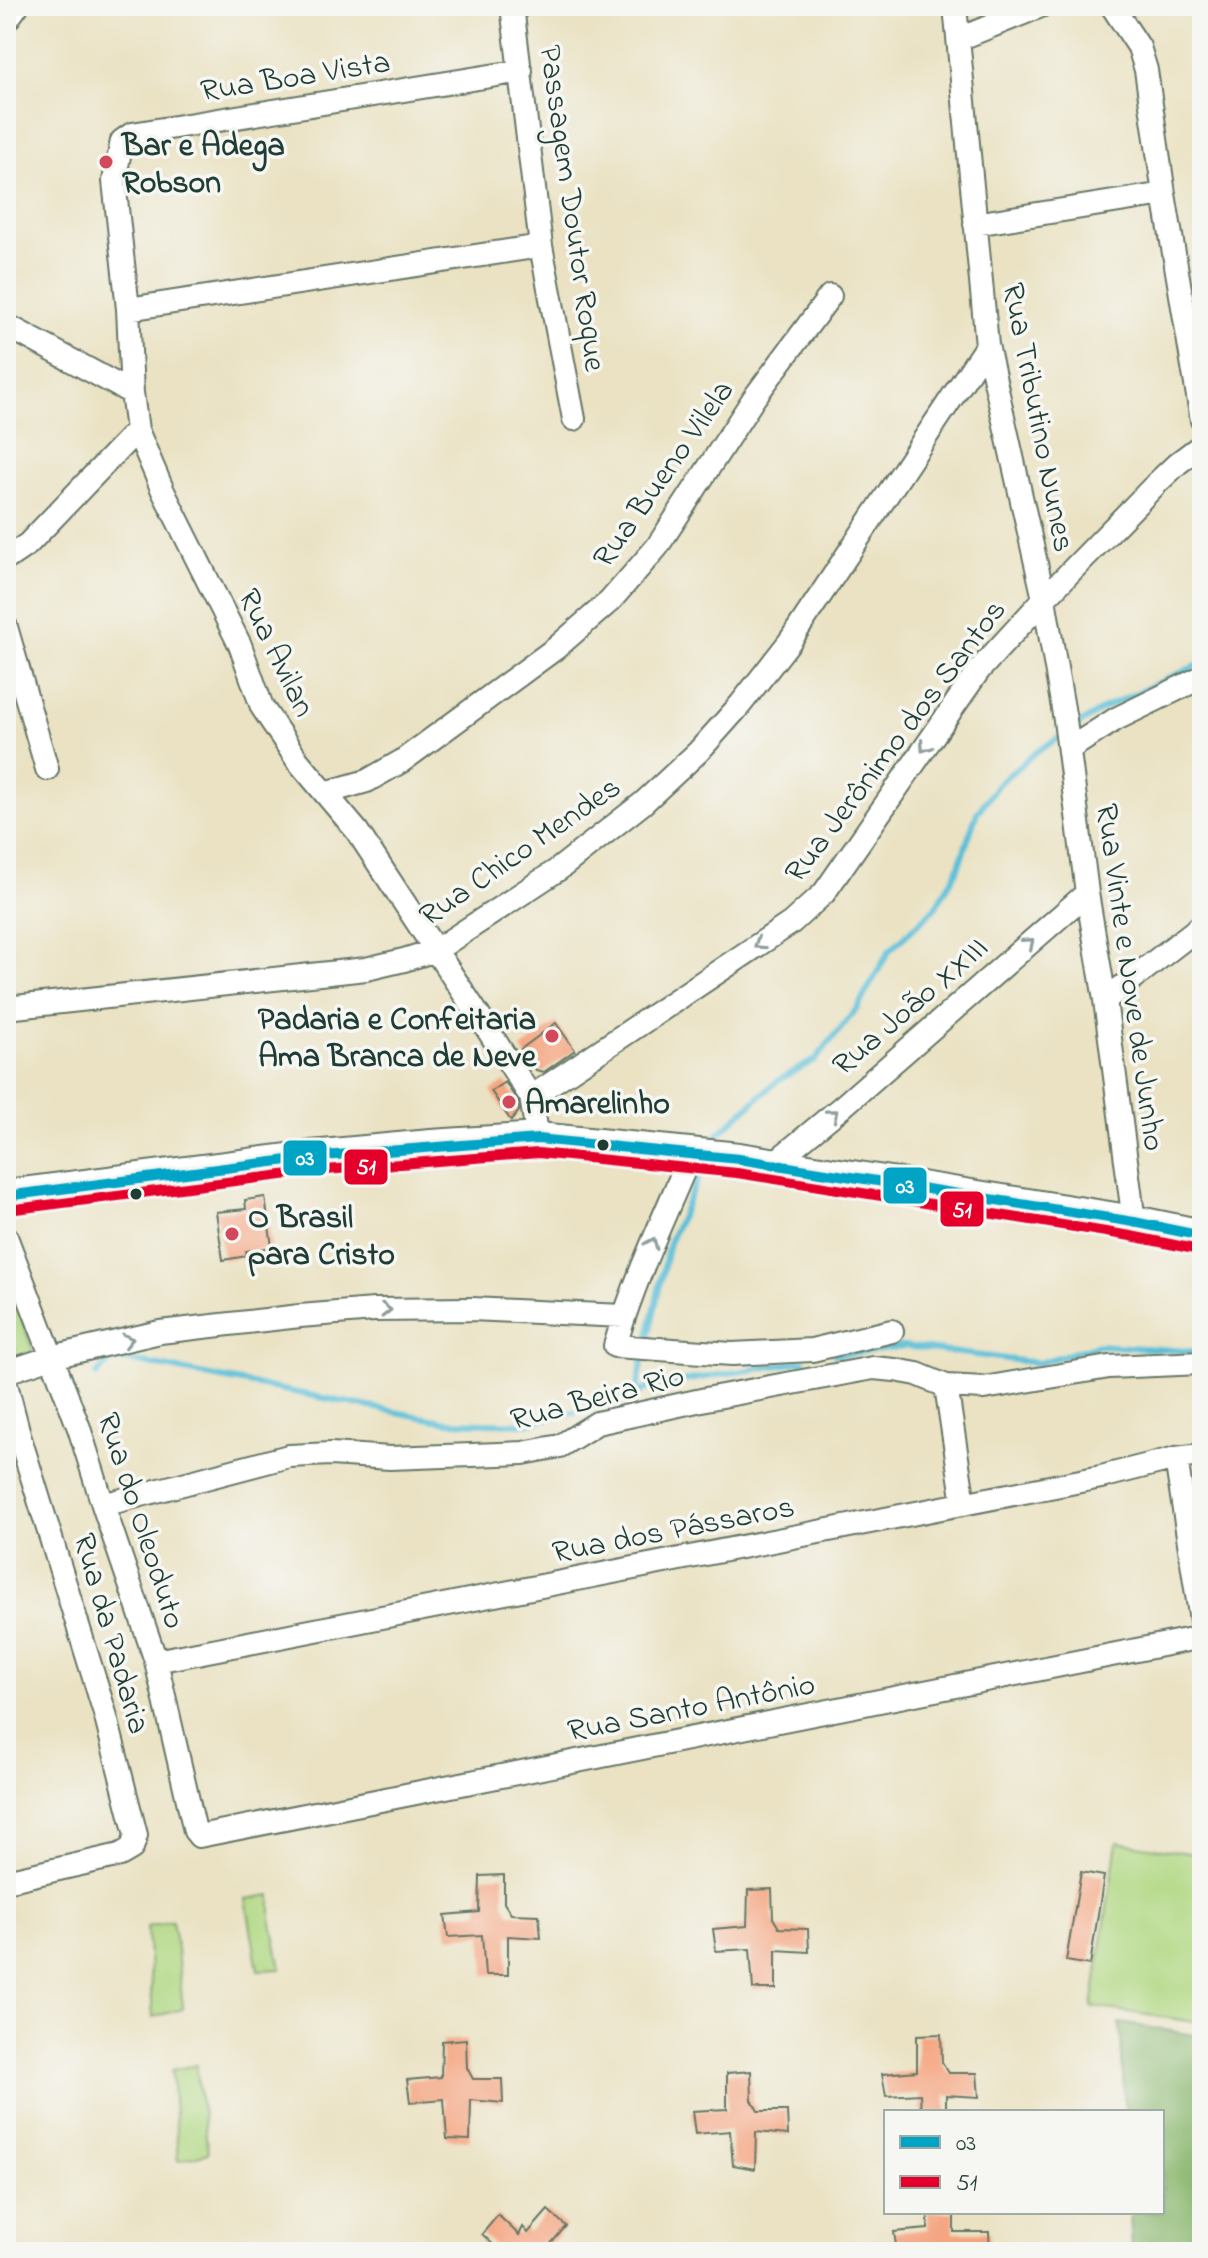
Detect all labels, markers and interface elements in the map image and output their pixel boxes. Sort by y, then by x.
street label: Rua Boa Vista [197,40,394,117]
street label: Passagem Doutor Roque [524,42,617,375]
place label: Bar e Adega Robson [120,124,285,208]
marker: Bar e Adega Robson [97,153,115,171]
street label: Rua Tributino Nunes [987,279,1086,556]
street label: Rua Bueno Vilela [582,371,747,579]
street label: Rua Avilan [224,581,326,726]
street label: Rua Jerônimo dos Santos [774,590,1019,894]
one-way arrow [920,738,935,752]
street label: Rua Chico Mendes [411,766,631,940]
street label: Rua Vinte e Nove de Junho [1081,801,1176,1154]
street label: Rua João XXIII [823,926,1000,1089]
one-way arrow [754,934,768,949]
one-way arrow [1019,938,1034,953]
place label: Padaria e Confeitaria Ama Branca de Neve [258,998,538,1082]
marker: Padaria e Confeitaria Ama Branca de Neve [543,1027,561,1045]
place label: Amarelinho [525,1082,670,1129]
marker: Amarelinho [500,1093,518,1111]
one-way arrow [824,1109,838,1124]
unlabelled marker [595,1137,611,1153]
line badge: 03 [282,1139,328,1177]
text: 03 [296,1144,314,1176]
line badge: 51 [343,1148,389,1186]
text: 51 [356,1153,376,1185]
line badge: 03 [882,1166,928,1205]
text: 03 [896,1172,914,1204]
unlabelled marker [128,1186,144,1202]
line badge: 51 [939,1190,985,1228]
place label: O Brasil para Cristo [248,1196,395,1280]
text: 51 [952,1196,972,1228]
marker: O Brasil para Cristo [223,1225,241,1243]
one-way arrow [643,1237,659,1251]
one-way arrow [380,1301,393,1319]
one-way arrow [121,1332,135,1349]
street label: Rua Beira Rio [506,1354,690,1445]
street label: Rua do Oleoduto [83,1407,197,1635]
street label: Rua dos Pássaros [549,1485,799,1578]
street label: Rua da Padaria [59,1528,161,1740]
street label: Rua Santo Antônio [564,1662,819,1756]
legend [884,2110,1164,2214]
text: 03 [956,2127,976,2162]
text: 51 [956,2167,978,2202]

